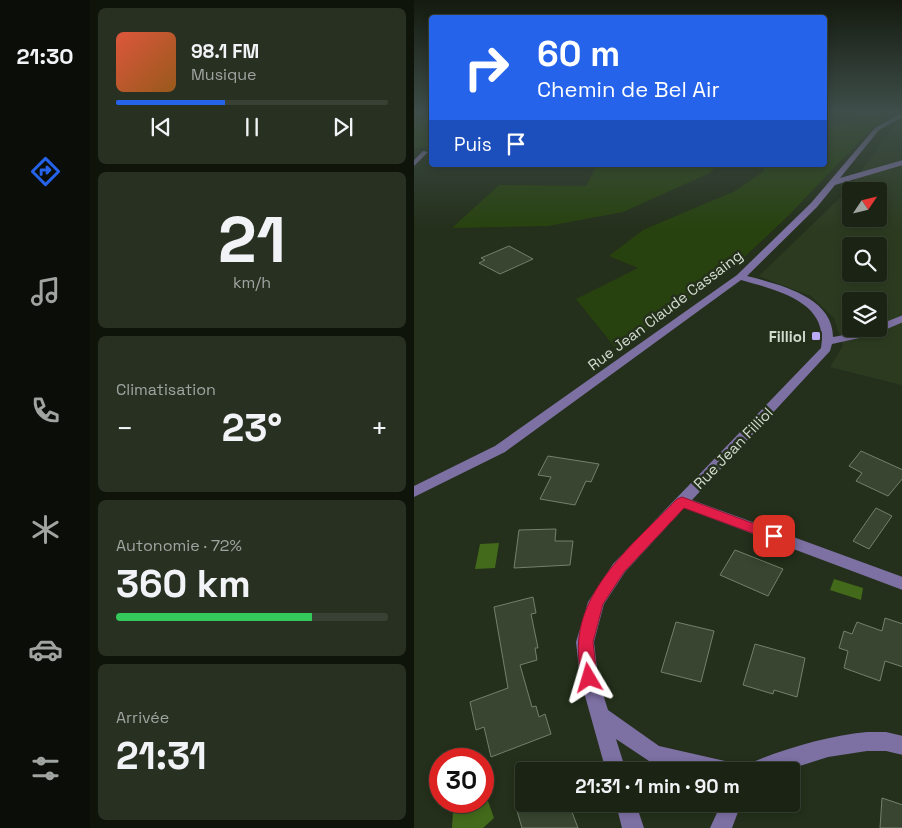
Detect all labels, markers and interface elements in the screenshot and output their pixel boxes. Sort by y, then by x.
text: 60 m [537,32,620,76]
icon: right [454,35,519,100]
text: 98.1 FM [191,39,259,64]
text: 21:30 [16,42,74,70]
text: Musique [191,64,257,85]
text: Chemin de Bel Air [537,75,720,103]
icon: previous [147,113,175,141]
icon: pause [238,113,266,141]
icon: next [329,113,357,141]
icon: arrive [502,130,530,158]
text: Puis [454,132,492,157]
icon: directions [28,154,63,189]
north arrow [842,182,886,228]
map controls [842,182,887,337]
text: 21 [218,198,286,281]
button: search [842,237,887,282]
street label: Rue Jean Claude Cassaing [584,246,746,374]
text: km/h [233,272,271,293]
icon: music [28,274,63,309]
button: layers [842,292,887,337]
place label: Filliol [769,327,806,346]
marker: Filliol [810,330,822,342]
text: Climatisation [116,379,216,400]
icon: phone [28,393,63,428]
street label: Rue Jean Filliol [689,403,777,493]
text: 23° [222,404,282,452]
text: − [116,410,133,446]
text: + [371,410,388,446]
icon: climate [28,512,63,547]
pin [753,515,795,557]
icon: arrive [760,522,788,550]
text: Autonomie · 72% [116,535,242,556]
text: 360 km [116,560,251,608]
icon: car [28,632,63,667]
position arrow [562,651,614,703]
text: Arrivée [116,707,169,728]
text: 21:31 [116,732,207,780]
speed limit sign: 30 [429,748,494,813]
icon: filters [28,751,63,786]
text: 21:31 · 1 min · 90 m [575,774,740,799]

